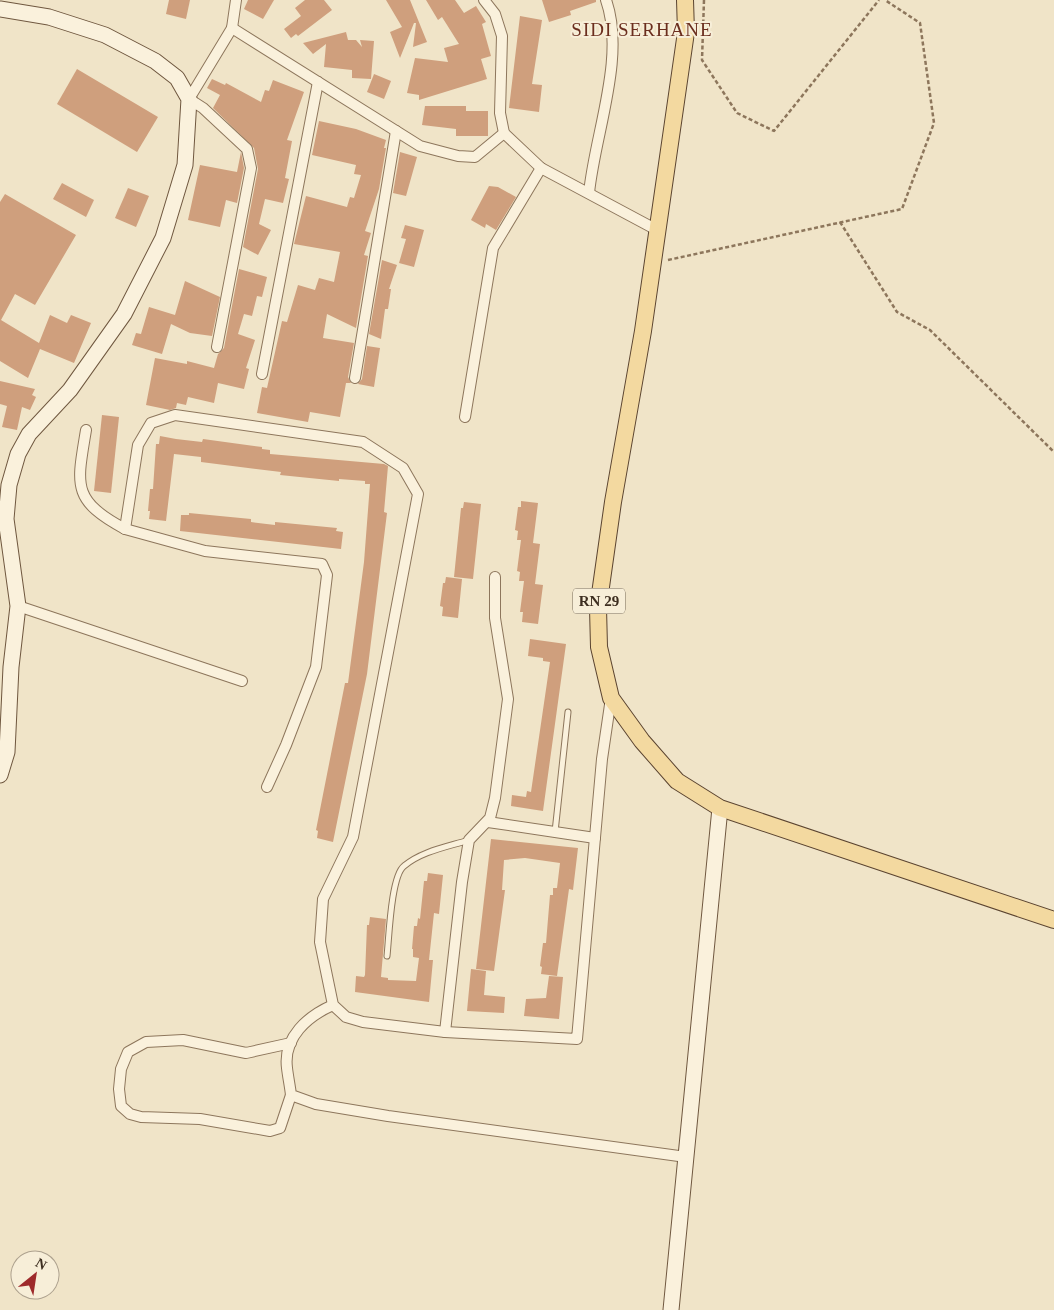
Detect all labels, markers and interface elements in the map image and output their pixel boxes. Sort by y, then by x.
district label: SIDI SERHANE [571,19,713,40]
road number: RN 29 [573,588,625,614]
north arrow [10,1250,60,1300]
text: N [33,1255,49,1273]

